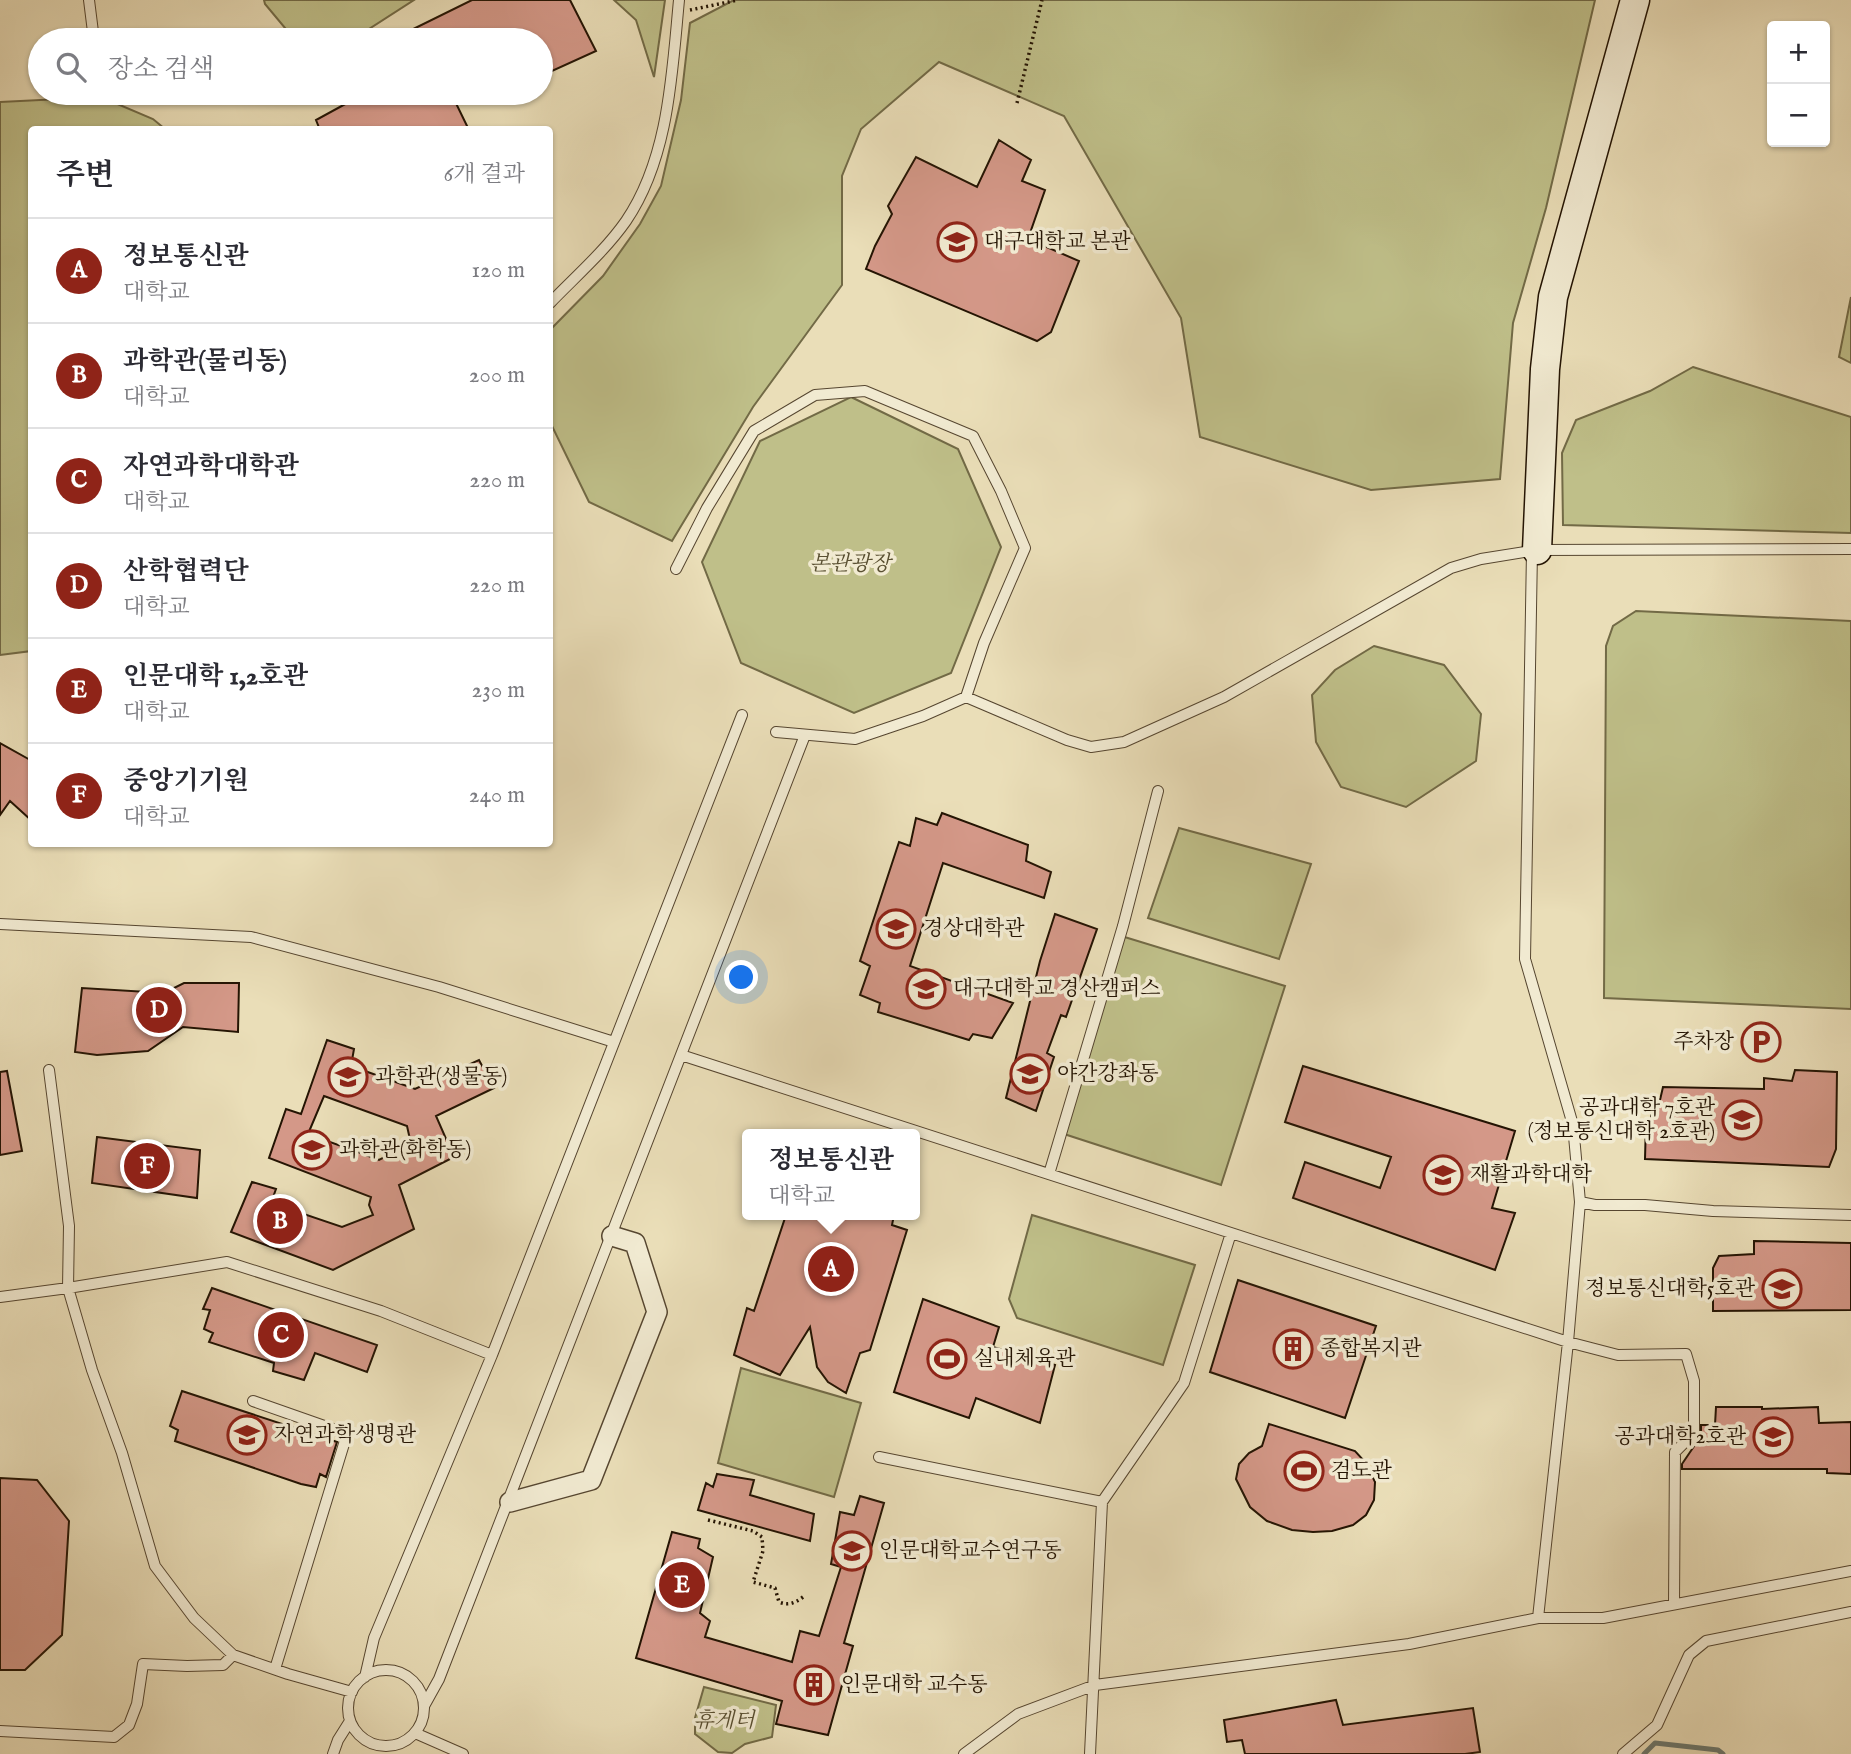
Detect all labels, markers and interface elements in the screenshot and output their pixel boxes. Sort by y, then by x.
map controls [1767,21,1830,147]
button: + [1767,21,1830,84]
search box [28,28,553,105]
icon: search [52,48,90,86]
text: 장소 검색 [108,53,214,86]
button: − [1767,84,1830,147]
text: 주변 [56,157,114,195]
text: 6개 결과 [444,160,525,189]
school or university icon: 대구대학교 본관 [936,221,978,263]
place label: 대구대학교 본관 [984,229,1131,256]
text: 정보통신관 [123,240,249,273]
text: A [71,256,87,285]
text: 120 m [472,256,525,285]
text: 대학교 [123,278,190,307]
text: 과학관(물리동) [123,345,287,378]
text: B [71,361,87,390]
text: 200 m [469,361,525,390]
text: 대학교 [123,383,190,412]
text: 자연과학대학관 [123,450,299,483]
text: C [71,466,87,495]
text: 220 m [469,466,525,495]
text: 대학교 [123,488,190,517]
park label: 본관광장 [809,551,893,578]
text: 산학협력단 [123,555,249,588]
text: D [70,571,88,600]
text: 220 m [469,571,525,600]
text: 대학교 [123,593,190,622]
text: 인문대학 1,2호관 [123,660,308,693]
text: E [71,676,87,705]
text: 230 m [472,676,525,705]
text: 대학교 [123,698,190,727]
text: 중앙기기원 [123,765,249,798]
text: F [72,781,86,810]
text: 240 m [469,781,525,810]
text: 대학교 [123,803,190,832]
school or university icon: 경상대학관 [875,908,917,950]
place label: 경상대학관 [923,916,1025,943]
your location [724,960,758,994]
school or university icon: 대구대학교 경산캠퍼스 [905,968,947,1010]
place label: 대구대학교 경산캠퍼스 [953,976,1160,1003]
pin: D [136,984,182,1036]
parking icon: 주차장 [1740,1021,1782,1063]
place label: 주차장 [1673,1029,1735,1056]
school or university icon: 야간강좌동 [1009,1053,1051,1095]
school or university icon: 과학관(생물동) [327,1056,369,1098]
place label: 야간강좌동 [1057,1061,1158,1088]
place label: 과학관(생물동) [375,1064,507,1091]
place label: 공과대학 7호관 (정보통신대학 2호관) [1528,1095,1716,1146]
school or university icon: 공과대학 7호관 (정보통신대학 2호관) [1721,1099,1763,1141]
school or university icon: 과학관(화학동) [291,1129,333,1171]
popup [742,1129,920,1220]
place label: 과학관(화학동) [339,1137,471,1164]
pin: F [124,1140,170,1192]
text: 정보통신관 [768,1144,894,1177]
school or university icon: 재활과학대학 [1422,1154,1464,1196]
place label: 재활과학대학 [1470,1162,1592,1189]
text: 대학교 [768,1182,835,1211]
pin: B [257,1195,303,1247]
pin: A [808,1243,854,1295]
school or university icon: 정보통신대학5호관 [1761,1268,1803,1310]
place label: 정보통신대학5호관 [1585,1276,1756,1303]
pin: C [258,1309,304,1361]
building icon: 종합복지관 [1272,1328,1314,1370]
place label: 종합복지관 [1320,1336,1422,1363]
sports icon: 실내체육관 [926,1338,968,1380]
place label: 실내체육관 [974,1346,1076,1373]
school or university icon: 자연과학생명관 [226,1414,268,1456]
school or university icon: 공과대학2호관 [1752,1416,1794,1458]
place label: 자연과학생명관 [274,1422,417,1449]
place label: 공과대학2호관 [1614,1424,1747,1451]
sports icon: 검도관 [1283,1450,1325,1492]
place label: 검도관 [1331,1458,1393,1485]
school or university icon: 인문대학교수연구동 [831,1530,873,1572]
place label: 인문대학교수연구동 [879,1538,1062,1565]
pin: E [659,1559,705,1611]
building icon: 인문대학 교수동 [793,1664,835,1706]
place label: 인문대학 교수동 [841,1672,988,1699]
park label: 휴게터 [694,1708,756,1735]

